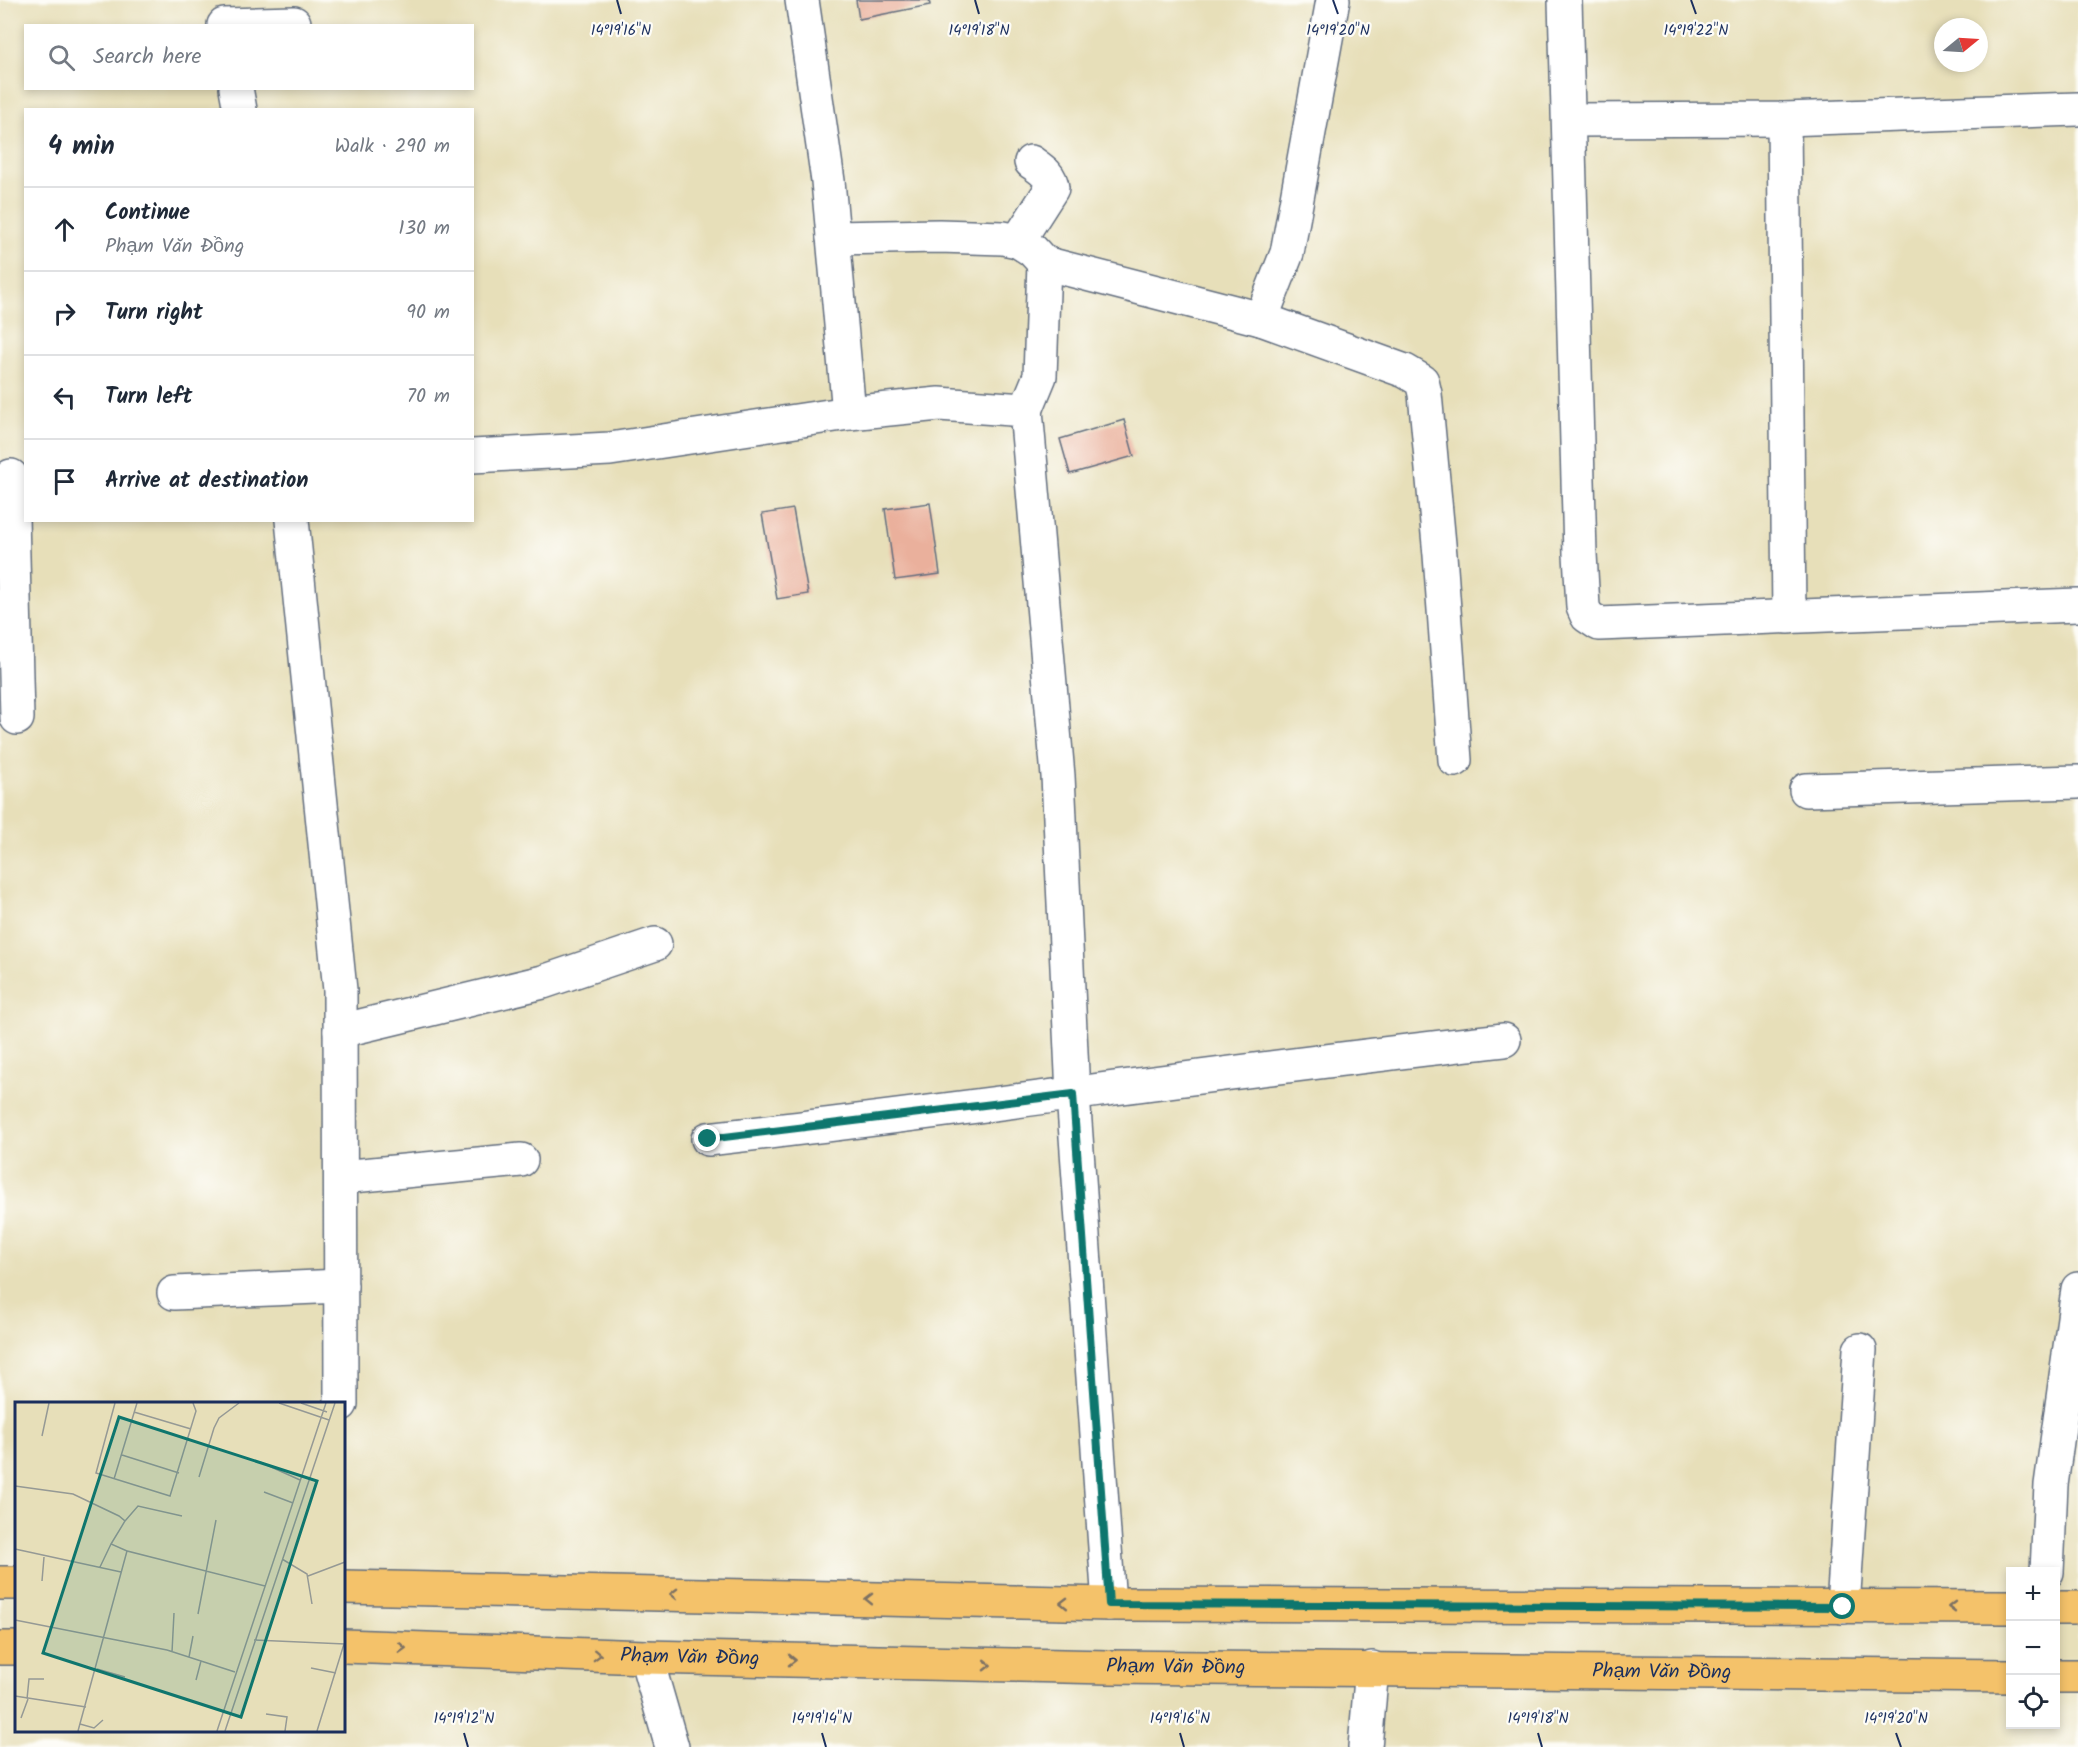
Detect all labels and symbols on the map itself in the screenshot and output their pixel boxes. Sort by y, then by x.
north arrow [1934,18,1988,72]
text: 14°19'16"N [591,19,651,43]
text: 14°19'18"N [948,19,1010,43]
text: 14°19'20"N [1306,19,1370,43]
text: 14°19'22"N [1664,19,1728,43]
route end [694,1125,720,1151]
inset map [15,1402,345,1732]
one-way arrow [670,1588,679,1601]
one-way arrow [865,1592,874,1605]
route start [1829,1593,1855,1619]
one-way arrow [1060,1597,1069,1609]
one-way arrow [1948,1601,1957,1613]
street label: Phạm Văn Đồng [620,1640,760,1675]
one-way arrow [397,1642,406,1655]
one-way arrow [592,1649,601,1661]
street label: Phạm Văn Đồng [1106,1651,1245,1684]
one-way arrow [787,1654,796,1666]
street label: Phạm Văn Đồng [1592,1656,1731,1689]
one-way arrow [982,1658,991,1671]
text: 14°19'12"N [434,1707,494,1731]
text: 14°19'14"N [792,1707,852,1731]
text: 14°19'16"N [1150,1707,1210,1731]
text: 14°19'18"N [1507,1707,1569,1731]
text: 14°19'20"N [1864,1707,1928,1731]

